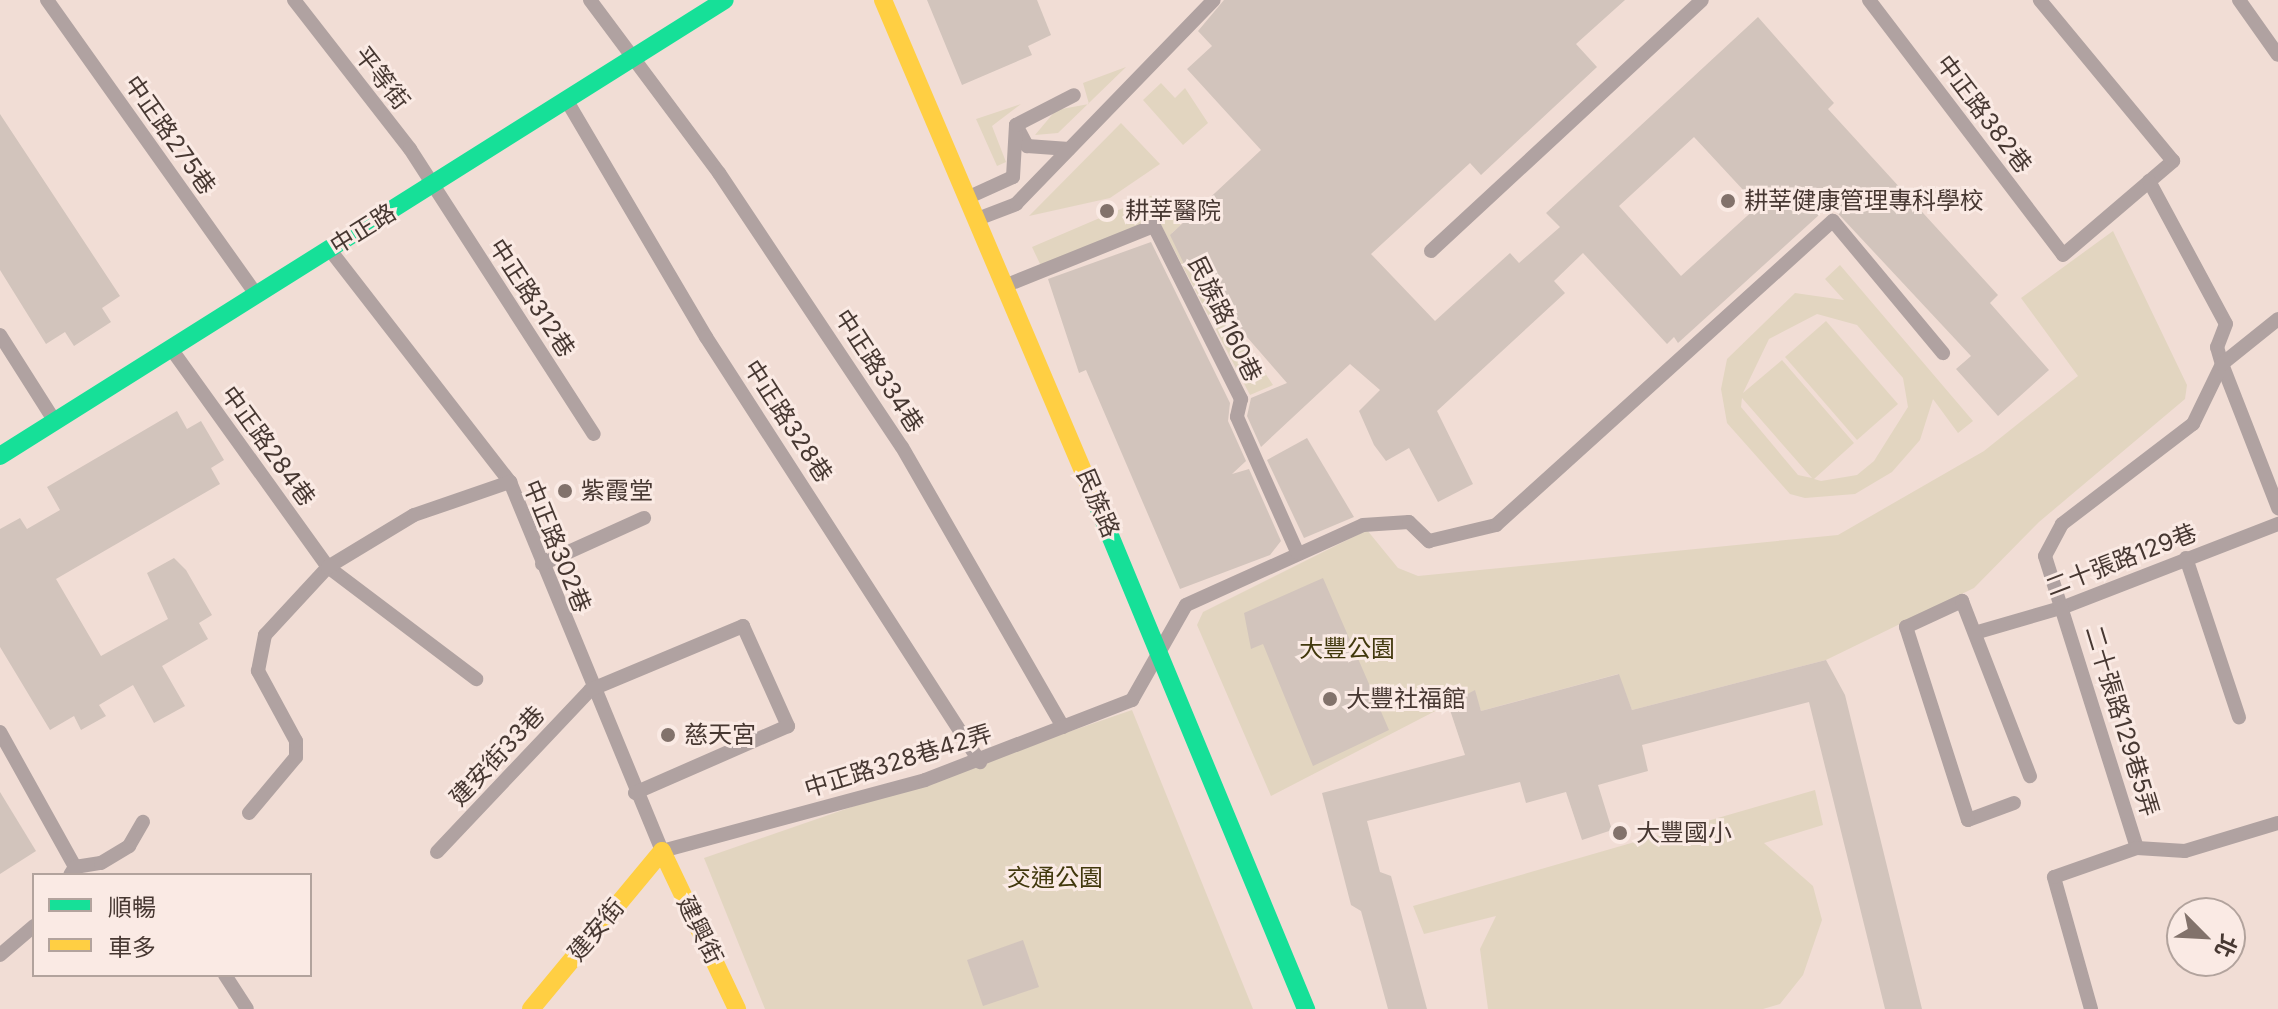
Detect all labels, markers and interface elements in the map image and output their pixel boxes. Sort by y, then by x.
street label: 平等街 [348,41,416,115]
street label: 中正路382巷 [1930,49,2038,179]
street label: 中正路275巷 [118,70,222,200]
place label: 耕莘健康管理專科學校 [1744,187,1984,215]
marker: 耕莘健康管理專科學校 [1719,192,1737,210]
place label: 耕莘醫院 [1125,197,1221,225]
street label: 中正路 [325,198,401,260]
marker: 耕莘醫院 [1096,200,1118,222]
street label: 中正路312巷 [483,233,581,363]
street label: 民族路160巷 [1182,252,1268,386]
street label: 中正路334巷 [828,304,930,438]
street label: 中正路328巷 [738,354,838,488]
street label: 中正路284巷 [215,381,321,511]
street label: 民族路 [1071,464,1125,542]
street label: 中正路302巷 [517,475,597,617]
place label: 紫霞堂 [581,477,653,505]
marker: 紫霞堂 [556,482,574,500]
street label: 二十張路129巷 [2041,518,2201,602]
street label: 二十張路129巷5弄 [2079,622,2165,820]
park label: 大豐公園 [1299,635,1395,663]
place label: 大豐社福館 [1346,685,1466,713]
marker: 大豐社福館 [1321,690,1339,708]
street label: 建安街33巷 [444,700,550,812]
street label: 中正路328巷42弄 [801,719,995,803]
place label: 慈天宮 [684,721,756,749]
marker: 慈天宮 [659,726,677,744]
place label: 大豐國小 [1636,819,1732,847]
marker: 大豐國小 [1611,824,1629,842]
park label: 交通公園 [1007,864,1103,892]
legend [32,873,312,977]
street label: 建興街 [671,891,729,969]
text: 順暢 [108,893,156,922]
street label: 建安街 [562,893,630,967]
north arrow [2166,897,2246,977]
text: 北 [2210,931,2242,961]
text: 車多 [108,933,156,962]

